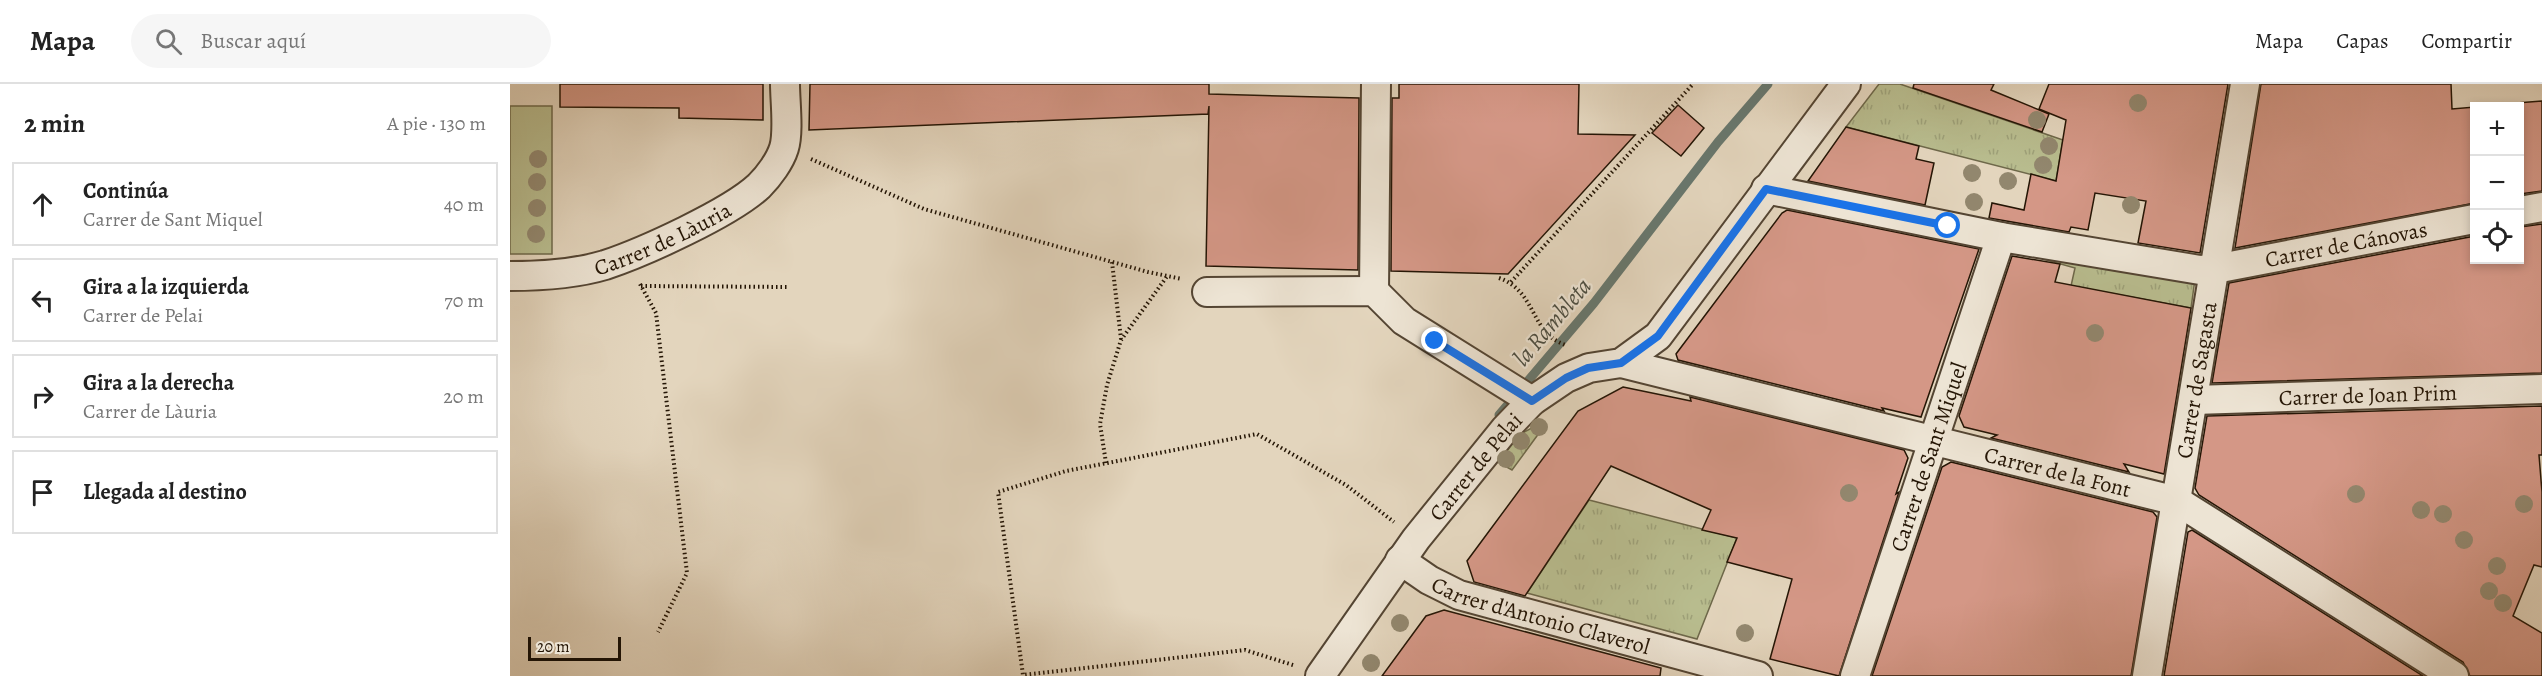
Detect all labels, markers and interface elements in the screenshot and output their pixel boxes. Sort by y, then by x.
search box [131,14,551,68]
text: Mapa [30,22,95,60]
icon: search [152,25,185,58]
text: Buscar aquí [200,26,306,56]
text: Mapa [2255,27,2303,55]
text: Capas [2336,27,2389,55]
text: Compartir [2422,27,2512,55]
map controls [2470,102,2524,264]
button: + [2470,102,2524,156]
text: 2 min [24,106,85,141]
text: A pie · 130 m [387,110,486,137]
button: − [2470,156,2524,210]
text: Continúa [83,176,169,206]
icon: ahead [26,188,59,221]
text: 40 m [444,191,484,218]
street label: Carrer de Làuria [591,195,738,283]
text: Carrer de Sant Miquel [83,206,263,233]
button: locate [2470,210,2524,264]
route start [1934,212,1960,238]
street label: Carrer de Cánovas [2262,214,2430,275]
water label: la Rambleta [1506,271,1598,373]
text: Gira a la izquierda [83,272,249,302]
icon: left [26,284,59,317]
text: 70 m [444,287,484,314]
street label: Carrer de Sagasta [2169,299,2225,461]
text: Carrer de Pelai [83,302,203,329]
route end [1421,327,1447,353]
street label: Carrer de Sant Miquel [1883,359,1974,556]
text: Gira a la derecha [83,368,234,398]
street label: Carrer de Joan Prim [2278,378,2458,413]
icon: right [26,380,59,413]
text: 20 m [443,383,484,410]
text: Carrer de Làuria [83,398,217,425]
street label: Carrer de Pelai [1422,406,1529,528]
street label: Carrer de la Font [1981,440,2134,505]
icon: arrive [26,476,59,509]
text: Llegada al destino [83,477,247,507]
street label: Carrer d'Antonio Claverol [1426,570,1653,662]
scale bar [528,634,621,662]
text: 20 m [537,636,570,658]

